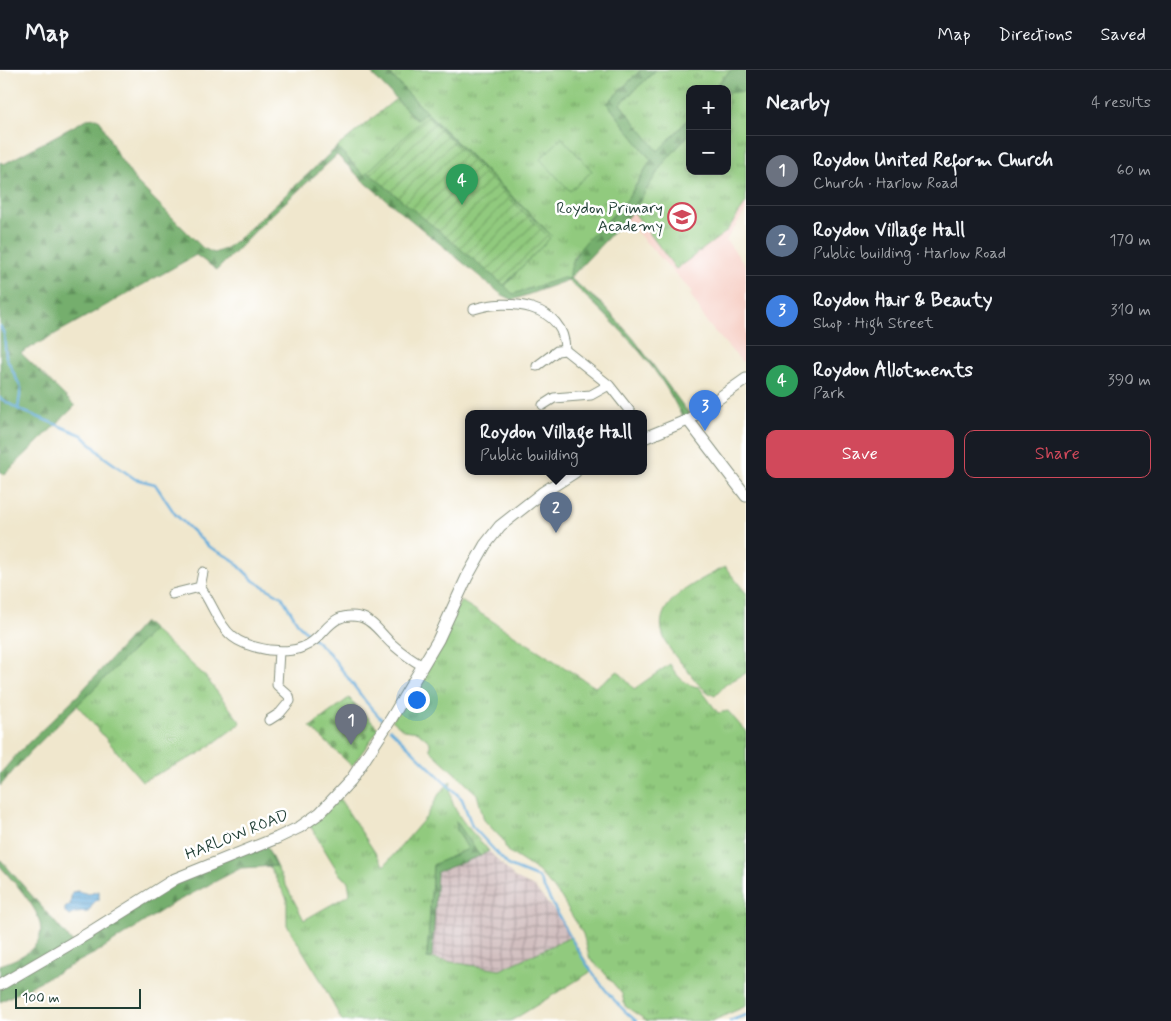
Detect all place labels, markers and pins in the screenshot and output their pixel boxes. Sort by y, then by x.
pin: 4 [446,164,478,205]
place label: Roydon Primary Academy [556,198,663,237]
school or university icon: Roydon Primary Academy [667,202,697,232]
pin: 3 [689,390,721,431]
pin: 2 [540,492,572,533]
pin: 1 [335,704,367,745]

